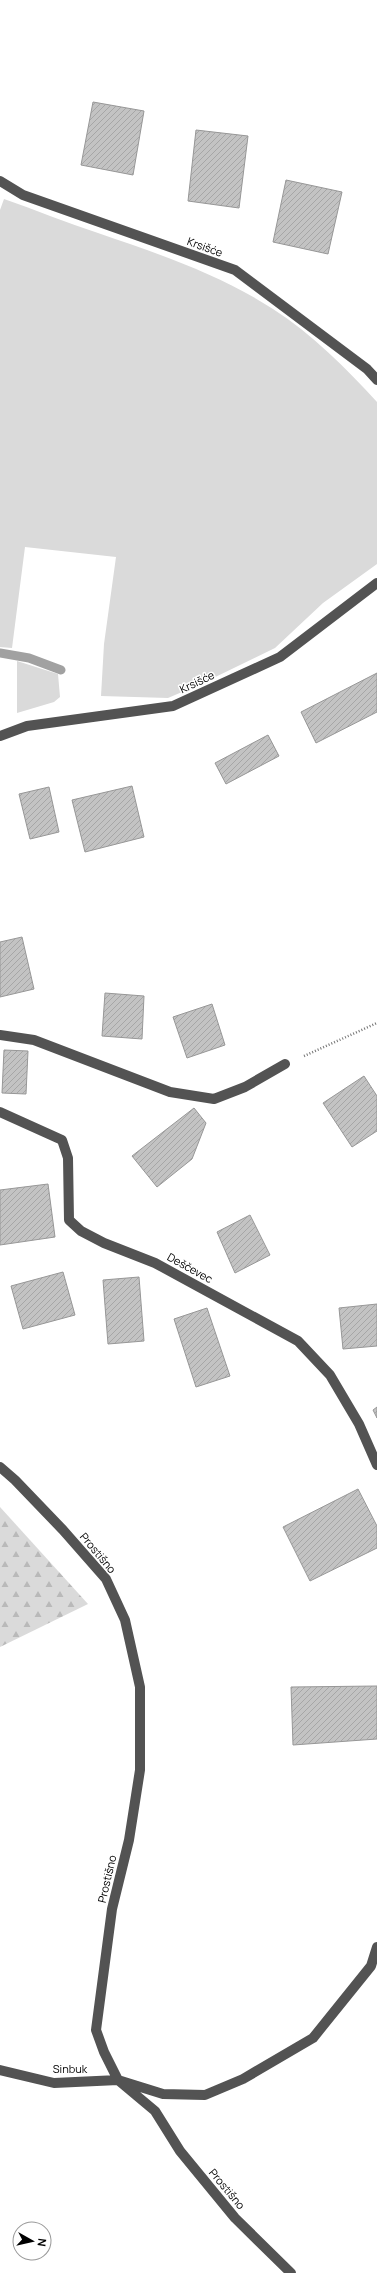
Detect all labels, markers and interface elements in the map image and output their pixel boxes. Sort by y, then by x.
street label: Krsišće [185,233,226,260]
street label: Krsišće [177,667,217,696]
street label: Deščevec [165,1249,216,1286]
street label: Prostišno [77,1529,120,1576]
street label: Prostišno [94,1853,119,1904]
street label: Sinbuk [53,2061,88,2076]
street label: Prostišno [206,2165,249,2212]
north arrow [12,2221,52,2261]
text: N [34,2238,50,2248]

